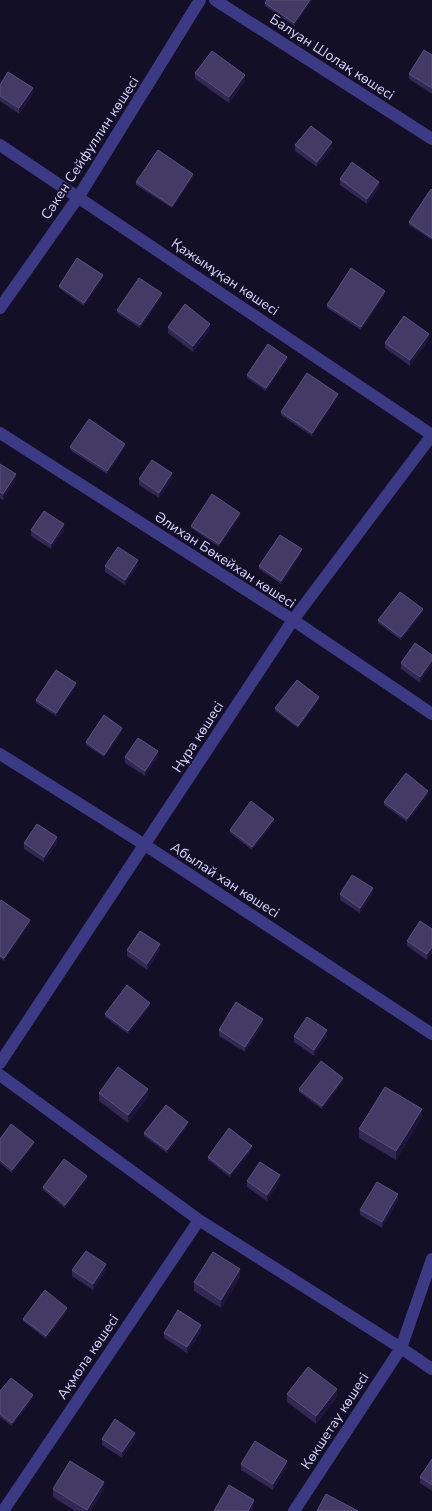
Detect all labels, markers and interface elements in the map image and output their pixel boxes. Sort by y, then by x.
street label: Балуан Шолақ көшесі [266,10,398,104]
street label: Сәкен Сейфуллин көшесі [37,73,143,223]
street label: Қажымұқан көшесі [167,234,283,320]
street label: Әлихан Бөкейхан көшесі [151,507,299,613]
street label: Нұра көшесі [168,698,228,776]
street label: Абылай хан көшесі [167,838,283,922]
street label: Ақмола көшесі [53,1311,123,1403]
street label: Көкшетау көшесі [297,1369,373,1473]

